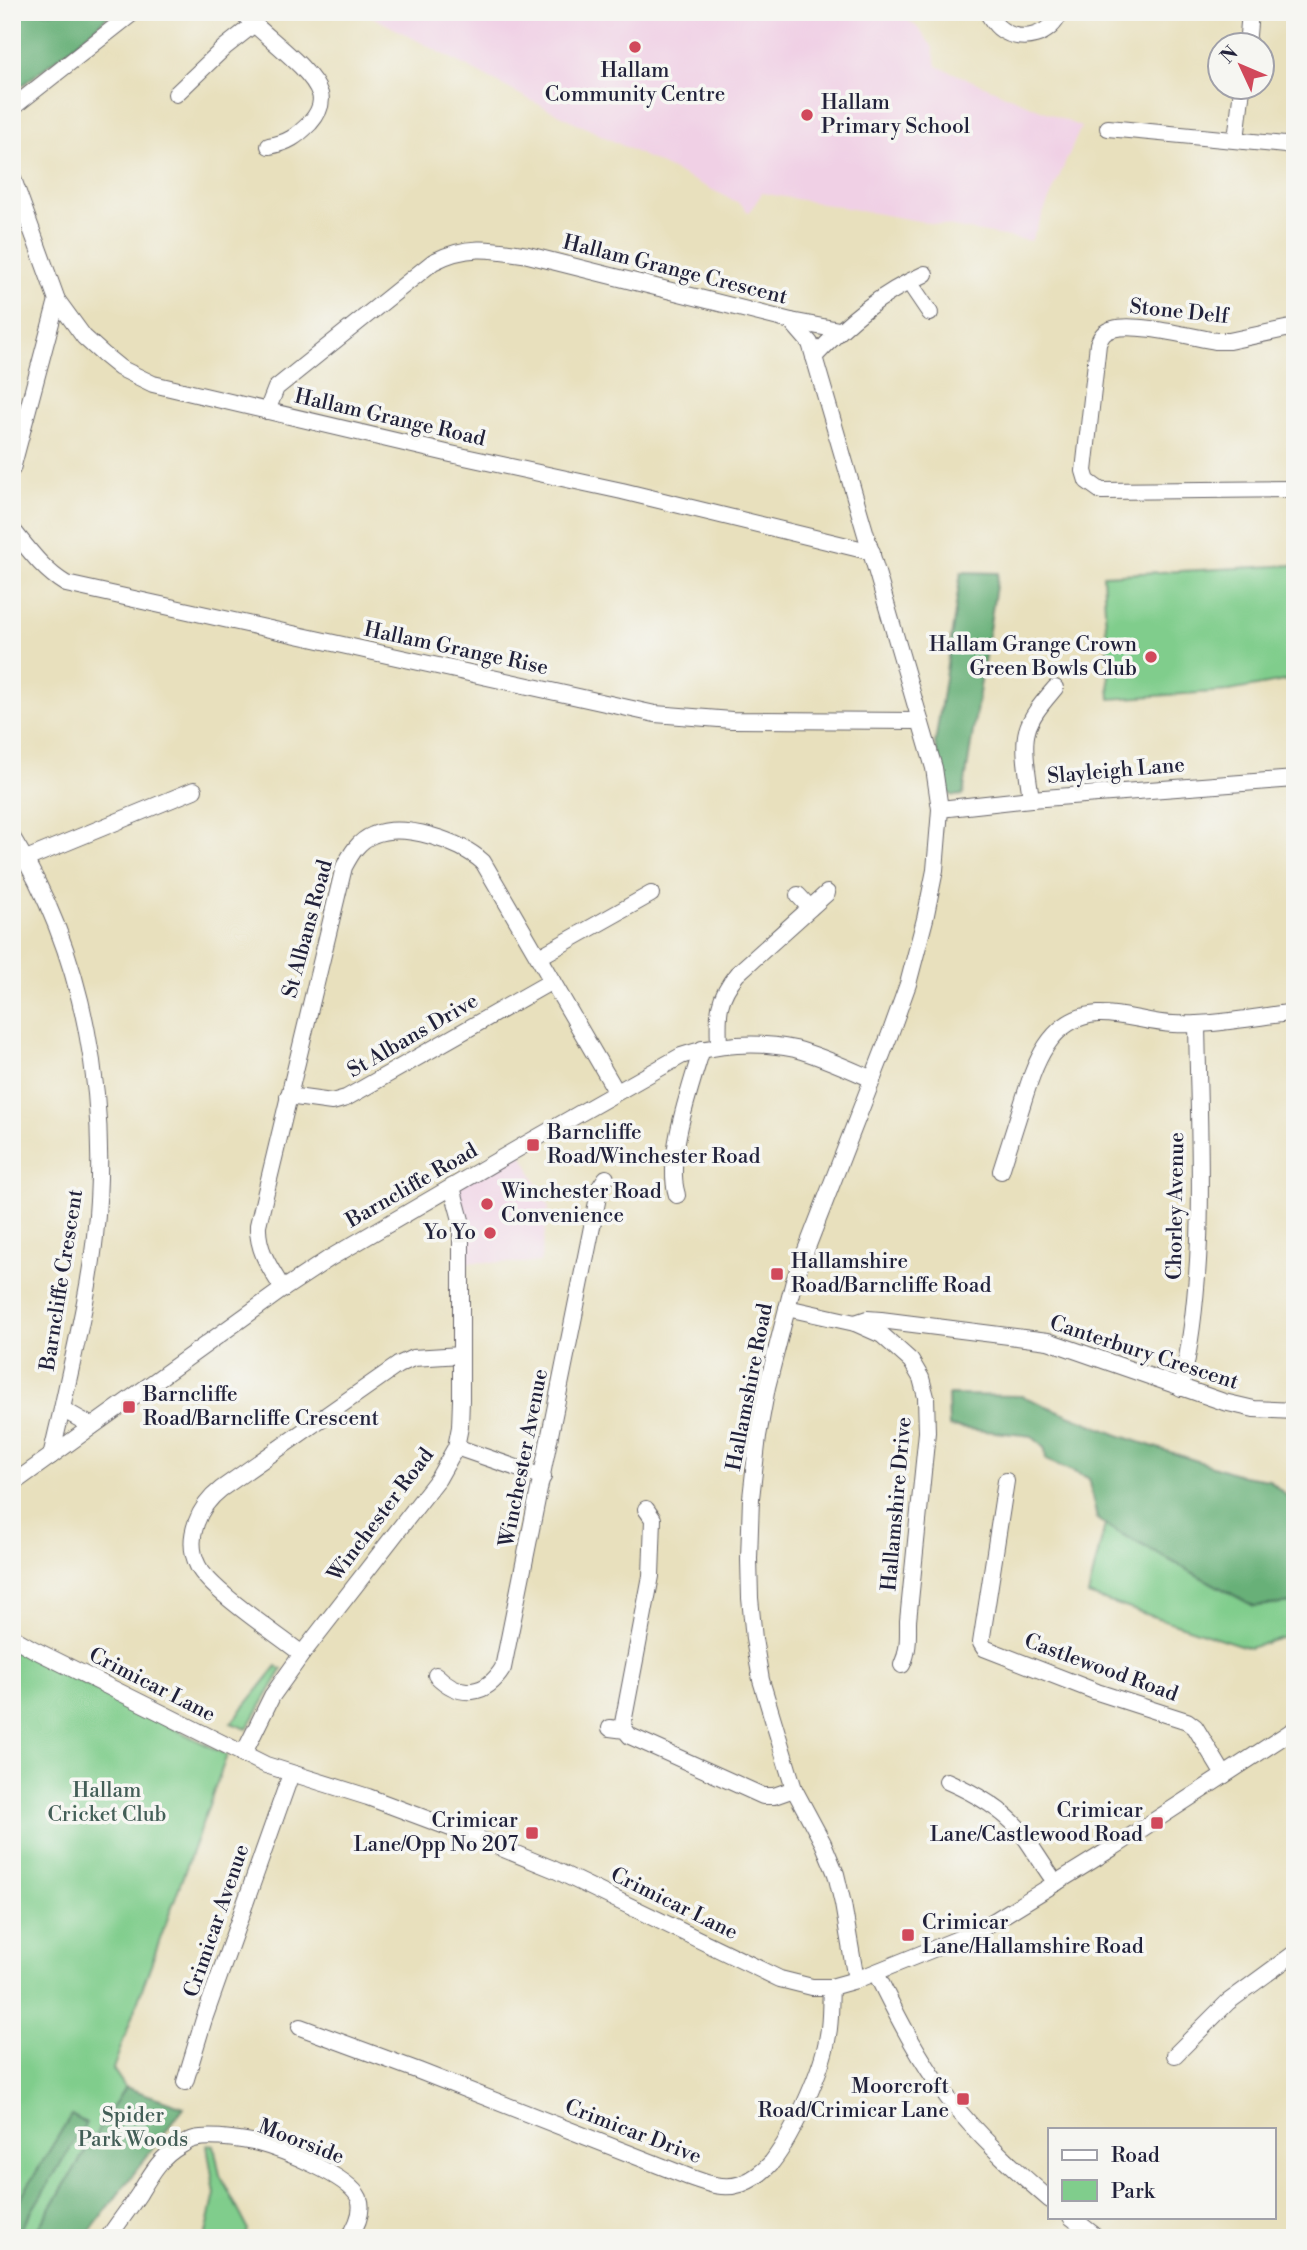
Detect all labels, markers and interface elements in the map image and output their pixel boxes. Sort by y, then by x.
north arrow [1206,32,1276,102]
marker: Hallam Community Centre [627,39,643,55]
text: N [1216,41,1243,69]
place label: Hallam Community Centre [545,58,725,108]
place label: Hallam Primary School [821,90,970,140]
marker: Hallam Primary School [799,107,815,123]
street label: Hallam Grange Crescent [560,229,791,311]
street label: Stone Delf [1128,294,1231,330]
street label: Hallam Grange Road [292,383,488,453]
street label: Hallam Grange Rise [362,617,550,681]
place label: Hallam Grange Crown Green Bowls Club [929,632,1137,682]
marker: Hallam Grange Crown Green Bowls Club [1143,649,1159,665]
street label: Slayleigh Lane [1046,752,1186,790]
street label: St Albans Road [277,857,339,1001]
street label: St Albans Drive [343,988,483,1084]
place label: Barncliffe Road/Winchester Road [546,1120,760,1170]
street label: Chorley Avenue [1162,1132,1190,1280]
marker: Barncliffe Road/Winchester Road [525,1137,541,1153]
street label: Barncliffe Road [341,1138,483,1235]
place label: Winchester Road Convenience [500,1179,662,1229]
street label: Barncliffe Crescent [35,1187,89,1374]
marker: Winchester Road Convenience [479,1196,495,1212]
place label: Yo Yo [423,1220,476,1246]
marker: Yo Yo [482,1225,498,1241]
place label: Hallamshire Road/Barncliffe Road [791,1249,991,1299]
marker: Hallamshire Road/Barncliffe Road [769,1266,785,1282]
street label: Hallamshire Road [721,1301,779,1473]
street label: Canterbury Crescent [1046,1310,1242,1396]
street label: Winchester Avenue [494,1367,554,1550]
place label: Barncliffe Road/Barncliffe Crescent [142,1382,380,1432]
marker: Barncliffe Road/Barncliffe Crescent [121,1399,137,1415]
street label: Hallamshire Drive [876,1416,918,1592]
street label: Winchester Road [322,1443,440,1588]
street label: Castlewood Road [1021,1628,1181,1708]
street label: Crimicar Lane [84,1642,220,1728]
park label: Hallam Cricket Club [47,1778,167,1828]
place label: Crimicar Lane/Castlewood Road [930,1798,1143,1848]
place label: Crimicar Lane/Opp No 207 [354,1808,518,1858]
marker: Crimicar Lane/Castlewood Road [1149,1815,1165,1831]
marker: Crimicar Lane/Opp No 207 [524,1825,540,1841]
street label: Crimicar Avenue [179,1841,255,2001]
street label: Crimicar Lane [606,1862,742,1946]
place label: Crimicar Lane/Hallamshire Road [922,1910,1144,1960]
marker: Crimicar Lane/Hallamshire Road [900,1927,916,1943]
place label: Moorcroft Road/Crimicar Lane [758,2074,950,2124]
marker: Moorcroft Road/Crimicar Lane [955,2091,971,2107]
street label: Crimicar Drive [561,2094,705,2170]
park label: Spider Park Woods [78,2103,188,2153]
street label: Moorside [254,2114,348,2170]
legend [1048,2128,1276,2218]
text: Road [1111,2143,1160,2169]
text: Park [1111,2179,1156,2205]

